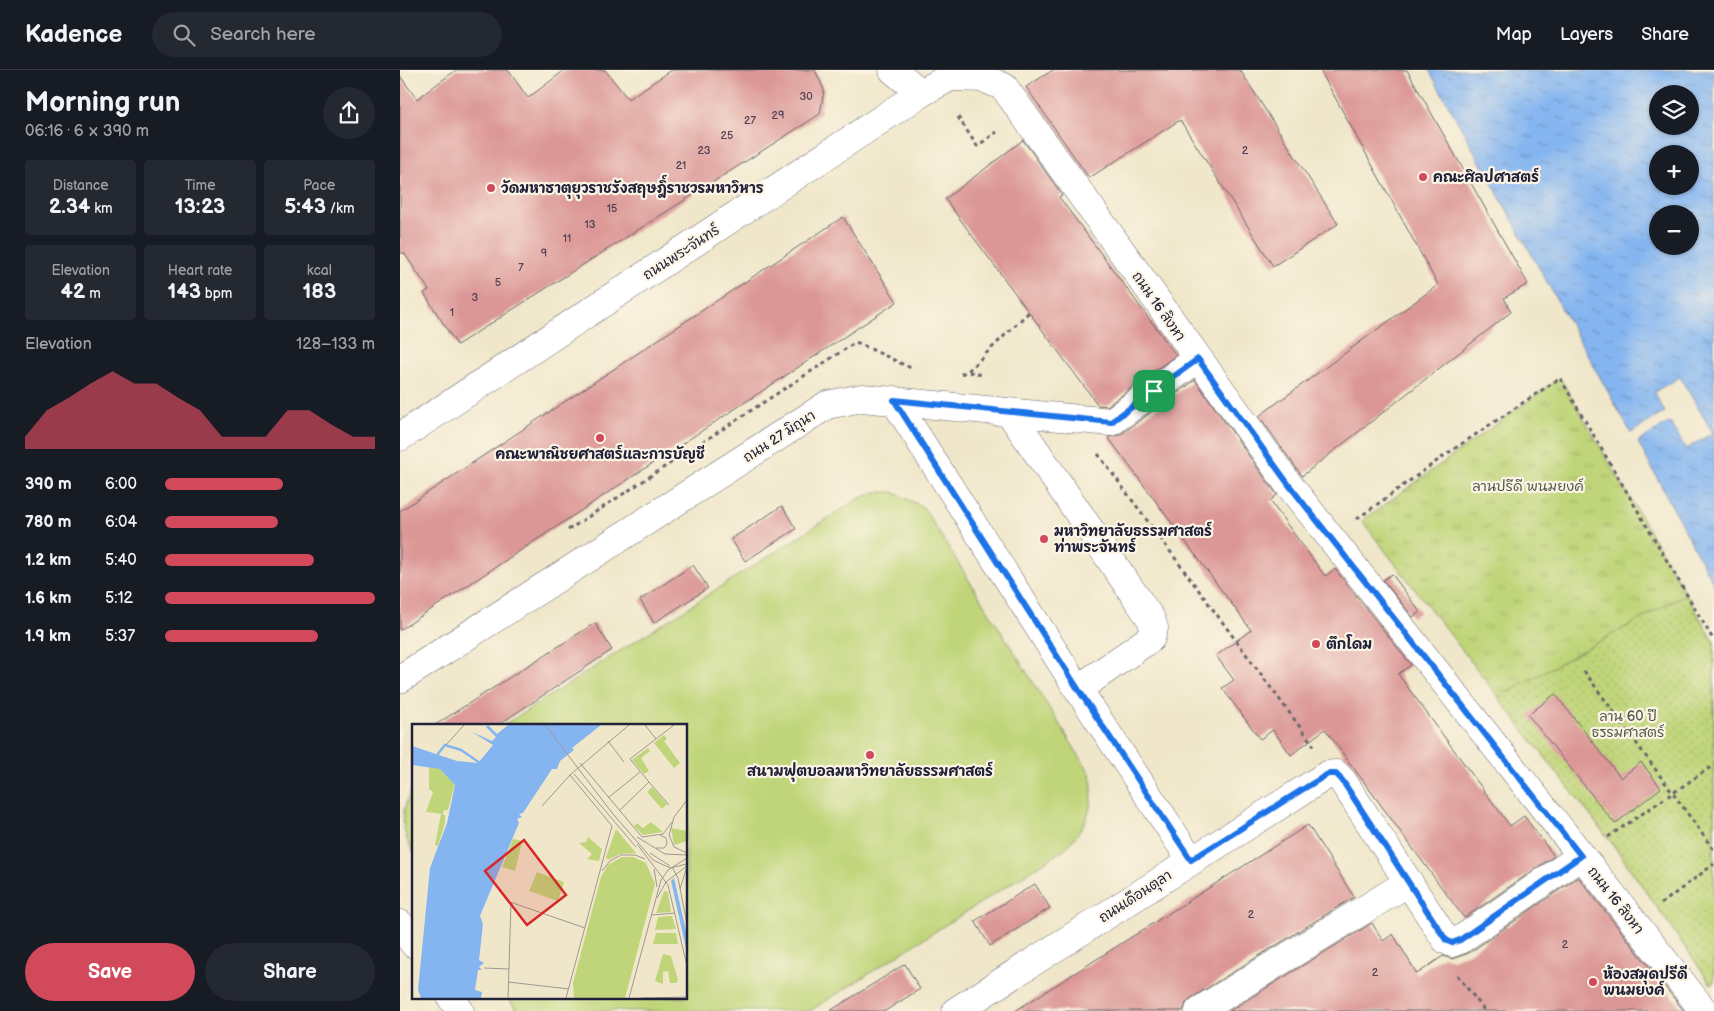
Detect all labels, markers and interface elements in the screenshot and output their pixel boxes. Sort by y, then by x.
search box [152,12,502,57]
text: Kadence [25,20,122,49]
icon: search [170,21,198,49]
text: Search here [210,23,316,46]
text: Map [1496,24,1532,45]
text: Layers [1560,24,1613,45]
text: Share [1641,24,1689,45]
map controls [1649,85,1699,255]
button: layers [1649,85,1699,135]
text: Morning run [25,86,180,119]
button: share [323,87,375,139]
house number: 30 [799,90,813,103]
house number: 29 [772,109,784,122]
house number: 27 [744,114,757,127]
text: 06:16 · 6 × 390 m [25,122,149,141]
house number: 25 [721,129,733,142]
house number: 23 [697,144,711,157]
house number: 2 [1242,144,1249,157]
button: + [1649,145,1699,195]
house number: 21 [676,159,686,172]
place label: คณะศิลปศาสตร์ [1433,167,1539,186]
marker: คณะศิลปศาสตร์ [1417,171,1429,183]
place label: วัดมหาธาตุยุวราชรังสฤษฎิ์ราชวรมหาวิหาร [501,174,764,199]
text: Distance [53,177,109,194]
text: Time [184,177,216,194]
text: Pace [303,177,335,194]
marker: วัดมหาธาตุยุวราชรังสฤษฎิ์ราชวรมหาวิหาร [485,182,497,194]
text: 2.34 [49,194,90,219]
text: 13:23 [175,194,225,219]
text: 5:43 [284,194,326,219]
text: km [90,200,113,217]
text: /km [326,200,355,217]
house number: 15 [607,202,617,215]
button: − [1649,205,1699,255]
house number: 13 [584,218,596,231]
street label: ถนนพระจันทร์ [639,220,723,284]
house number: 11 [563,232,571,245]
house number: 9 [541,247,547,260]
house number: 7 [518,261,524,274]
text: Elevation [51,262,110,279]
text: Heart rate [168,262,232,279]
text: kcal [307,262,332,279]
street label: ถนน 16 สิงหา [1128,268,1189,344]
house number: 5 [495,276,501,289]
text: 42 [61,279,85,304]
text: 143 [168,279,201,304]
text: 183 [302,279,336,304]
text: m [85,285,101,302]
text: bpm [201,285,232,302]
house number: 3 [472,291,479,304]
house number: 1 [450,306,454,319]
text: Elevation [25,335,92,354]
text: 128–133 m [296,335,375,354]
pin [1133,370,1175,412]
icon: arrive [1140,377,1168,405]
street label: ถนน 27 มิถุนา [740,407,819,467]
marker: คณะพาณิชยศาสตร์และการบัญชี [594,432,606,444]
place label: คณะพาณิชยศาสตร์และการบัญชี [495,444,705,463]
text: 390 m [25,475,72,494]
text: 6:00 [105,475,137,494]
park label: ลานปรีดี พนมยงค์ [1472,477,1584,495]
text: 780 m [25,513,71,532]
text: 6:04 [105,513,137,532]
place label: มหาวิทยาลัยธรรมศาสตร์ ท่าพระจันทร์ [1054,521,1212,556]
marker: มหาวิทยาลัยธรรมศาสตร์ ท่าพระจันทร์ [1038,533,1050,545]
text: 1.2 km [25,551,71,570]
text: 5:40 [105,551,137,570]
text: 1.6 km [25,589,71,608]
text: 5:12 [105,589,133,608]
text: 1.9 km [25,627,71,646]
text: 5:37 [105,627,135,646]
place label: ตึกโดม [1326,634,1372,653]
marker: ตึกโดม [1310,638,1322,650]
park label: ลาน 60 ปี ธรรมศาสตร์ [1592,708,1665,741]
inset map [412,724,688,998]
marker: สนามฟุตบอลมหาวิทยาลัยธรรมศาสตร์ [864,749,876,761]
place label: สนามฟุตบอลมหาวิทยาลัยธรรมศาสตร์ [747,761,993,782]
street label: ถนน 16 สิงหา [1584,863,1647,937]
street label: ถนนเดือนตุลา [1096,867,1175,927]
house number: 2 [1248,908,1255,921]
house number: 2 [1562,938,1569,951]
button: Save [25,943,195,1001]
button: Share [205,943,375,1001]
place label: ห้องสมุดปรีดี พนมยงค์ [1603,964,1688,999]
house number: 2 [1372,966,1379,979]
marker: ห้องสมุดปรีดี พนมยงค์ [1587,976,1599,988]

